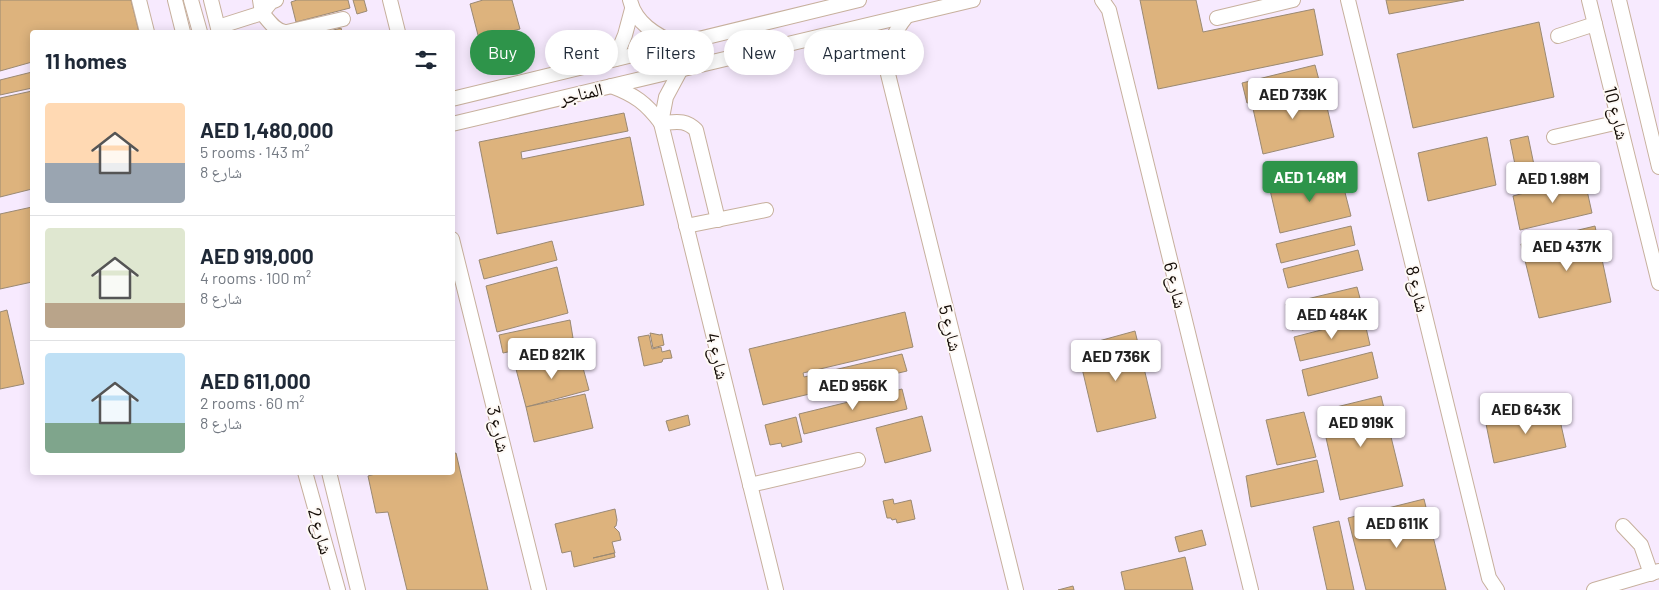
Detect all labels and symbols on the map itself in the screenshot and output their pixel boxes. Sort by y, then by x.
street label: المناجر [556,77,605,109]
pin: AED 739K [1241,78,1345,120]
street label: شارع 10 [1599,84,1634,142]
pin: AED 1.48M [1253,160,1367,203]
pin: AED 1.98M [1496,162,1610,204]
pin: AED 437K [1515,230,1619,272]
street label: شارع 6 [1159,259,1192,311]
street label: شارع 8 [1401,263,1434,315]
pin: AED 484K [1280,298,1384,340]
street label: شارع 5 [934,302,967,354]
street label: شارع 4 [701,330,734,382]
pin: AED 821K [500,338,604,380]
pin: AED 736K [1064,340,1168,382]
pin: AED 956K [801,368,905,411]
pin: AED 643K [1474,392,1578,435]
street label: شارع 3 [482,403,515,455]
pin: AED 919K [1309,406,1413,448]
street label: شارع 2 [303,505,338,557]
pin: AED 611K [1345,506,1449,549]

